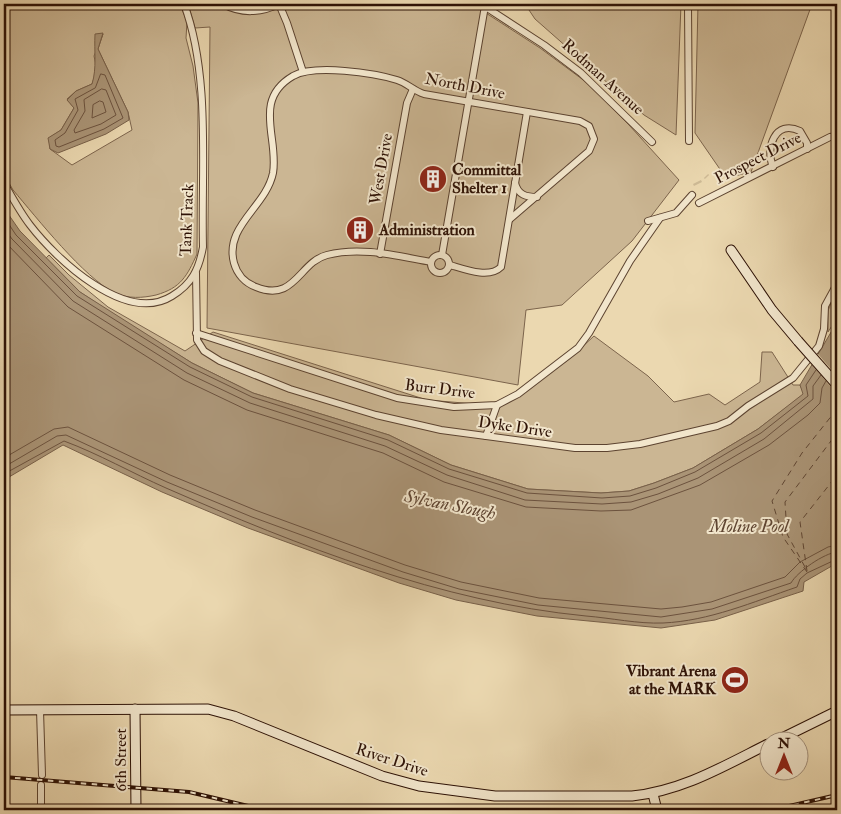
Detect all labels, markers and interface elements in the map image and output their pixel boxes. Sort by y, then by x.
street label: Rodman Avenue [558,35,648,119]
street label: North Drive [423,68,507,104]
street label: Prospect Drive [711,127,805,189]
street label: West Drive [365,131,397,207]
place label: Committal Shelter 1 [452,160,522,198]
building icon: Committal Shelter 1 [418,164,448,194]
street label: Tank Track [176,183,198,257]
building icon: Administration [345,215,375,245]
place label: Administration [378,220,475,240]
street label: Burr Drive [404,375,477,403]
street label: Dyke Drive [477,412,553,442]
water label: Sylvan Slough [401,485,498,525]
water label: Moline Pool [708,515,790,538]
place label: Vibrant Arena at the MARK [625,661,717,699]
sports icon: Vibrant Arena at the MARK [720,665,750,695]
street label: 6th Street [111,728,131,792]
north arrow [758,732,808,782]
text: N [777,735,791,752]
street label: River Drive [353,739,431,781]

